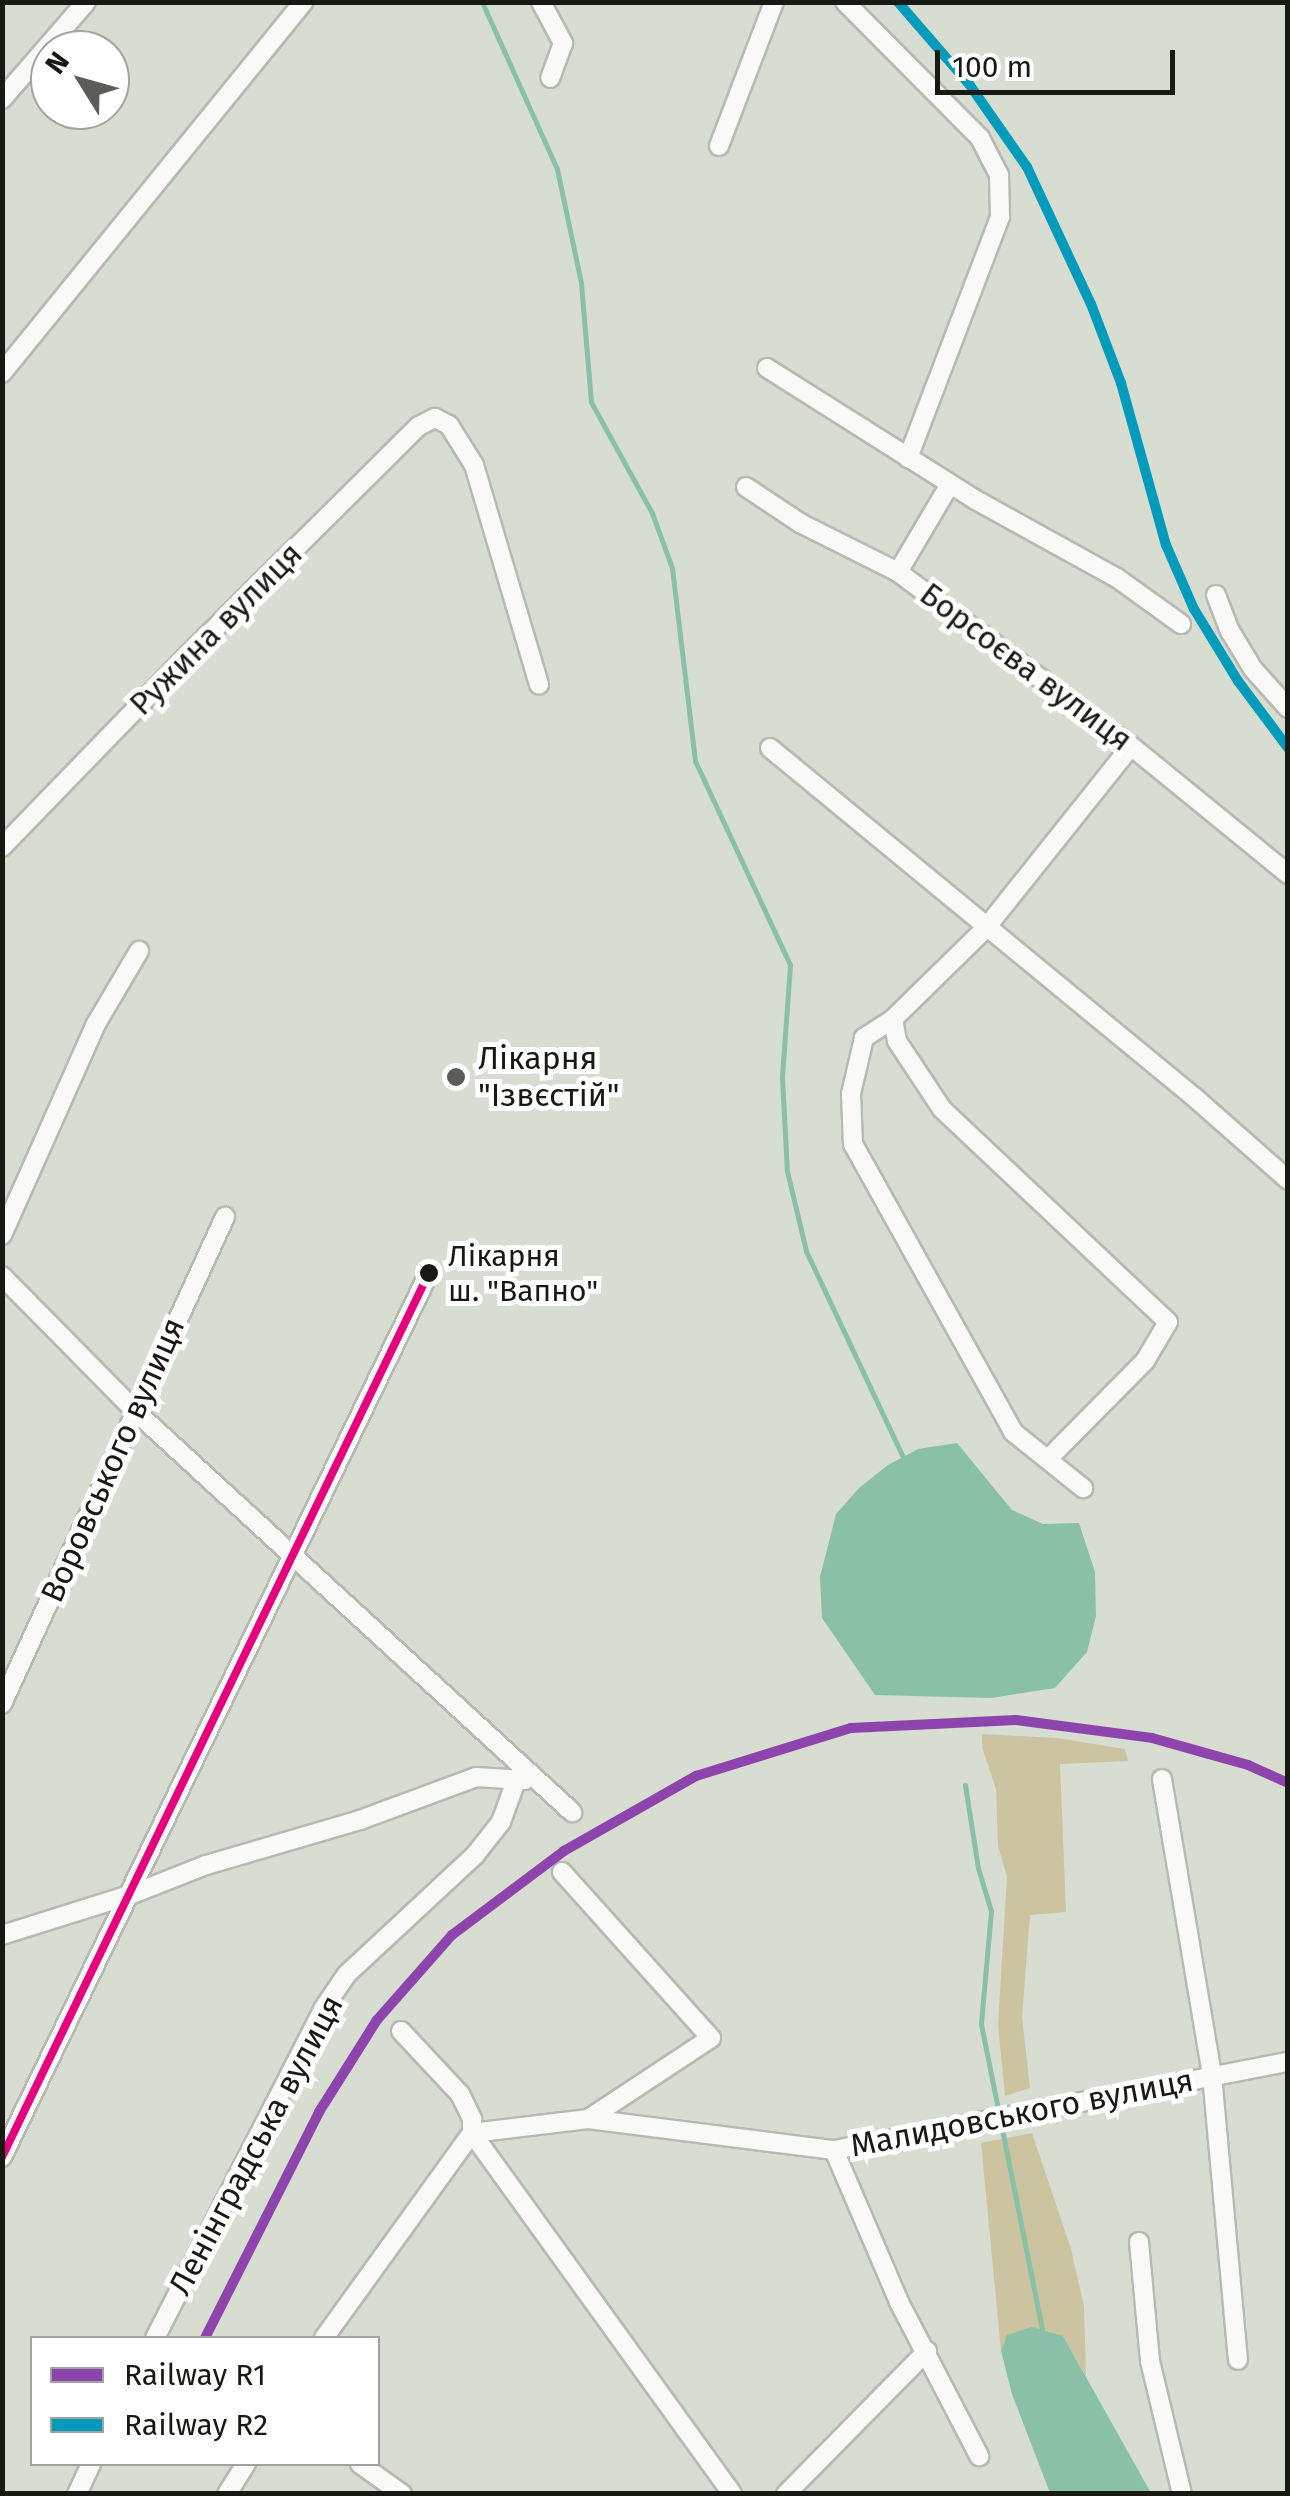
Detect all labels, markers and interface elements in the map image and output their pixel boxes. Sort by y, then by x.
north arrow [30,30,130,130]
scale bar [940,30,1180,92]
text: N [38,46,76,80]
text: 100 m [952,49,1032,85]
street label: Ружина вулиця [122,535,310,723]
street label: Борсоєва вулиця [912,575,1140,759]
place label: Лікарня "Ізвєстій" [478,1040,620,1115]
marker: Лікарня "Ізвєстій" [443,1064,469,1090]
place label: Лікарня ш. "Вапно" [448,1238,598,1308]
marker: Лікарня ш. "Вапно" [419,1263,439,1283]
street label: Воровського вулиця [33,1312,193,1608]
street label: Ленінградська вулиця [161,1989,351,2301]
street label: Малидовського вулиця [847,2061,1197,2165]
legend [30,2336,380,2466]
text: Railway R1 [124,2357,266,2393]
text: Railway R2 [124,2407,268,2443]

